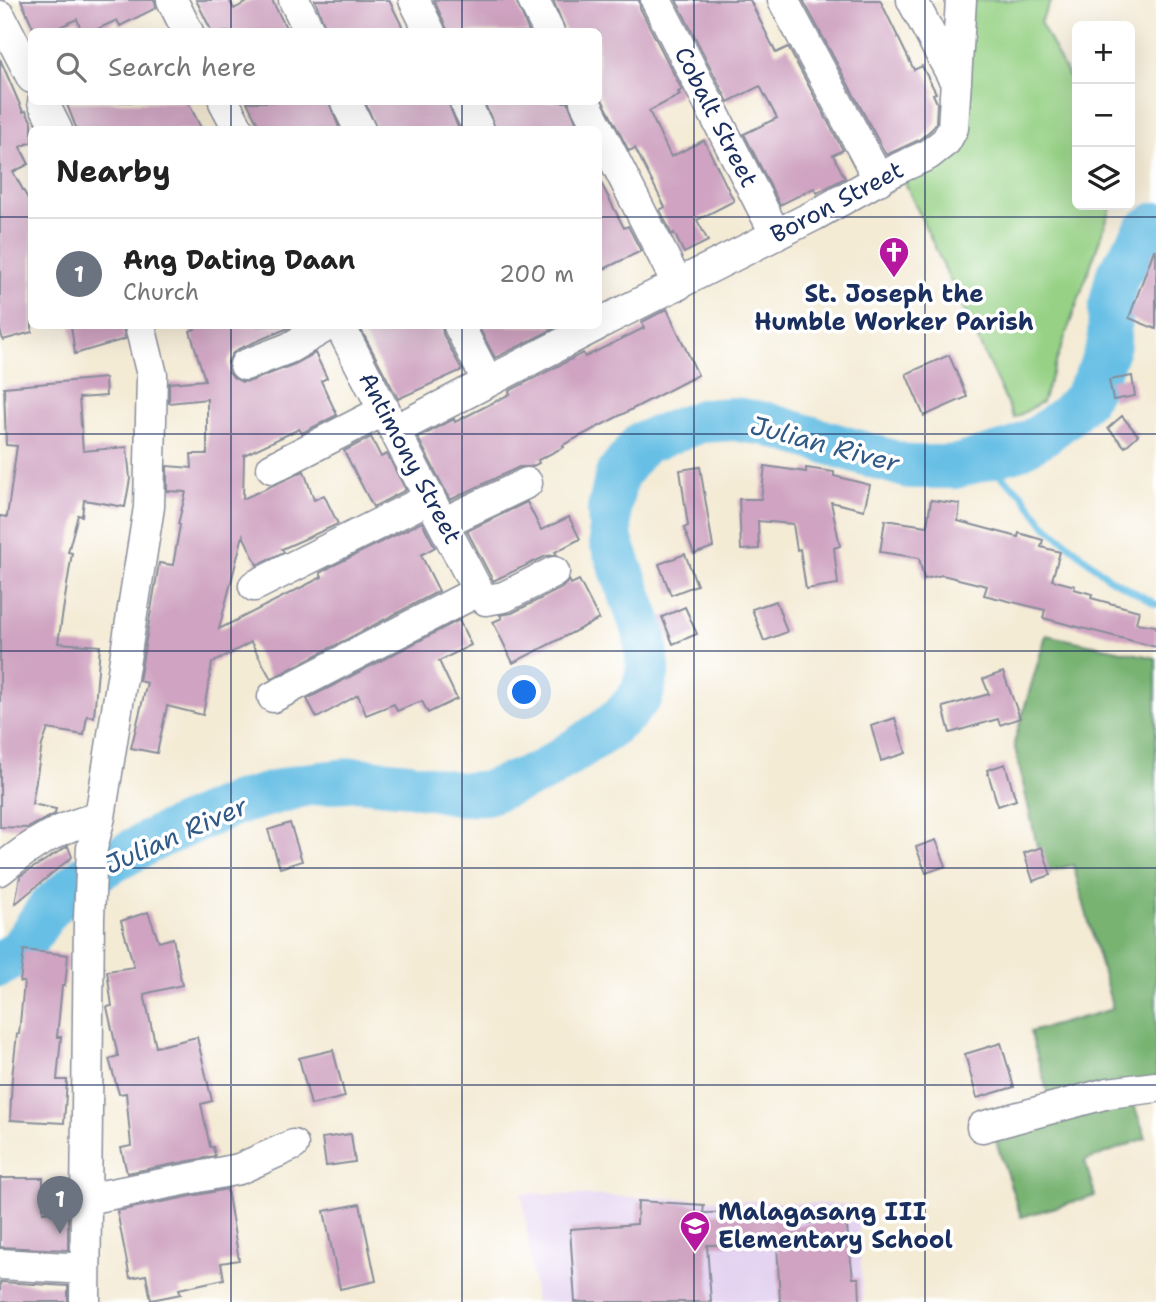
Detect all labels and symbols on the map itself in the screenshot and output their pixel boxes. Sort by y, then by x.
street label: Cobalt Street [667,41,765,193]
street label: Boron Street [765,154,909,250]
church icon: St. Joseph the Humble Worker Parish [877,235,911,279]
place label: St. Joseph the Humble Worker Parish [754,278,1034,338]
street label: Antimony Street [351,366,469,550]
water label: Julian River [747,407,904,480]
your location [507,675,541,709]
water label: Julian River [99,787,253,882]
pin: 1 [37,1176,83,1234]
place label: Malagasang III Elementary School [718,1196,953,1256]
school or university icon: Malagasang III Elementary School [678,1209,712,1253]

